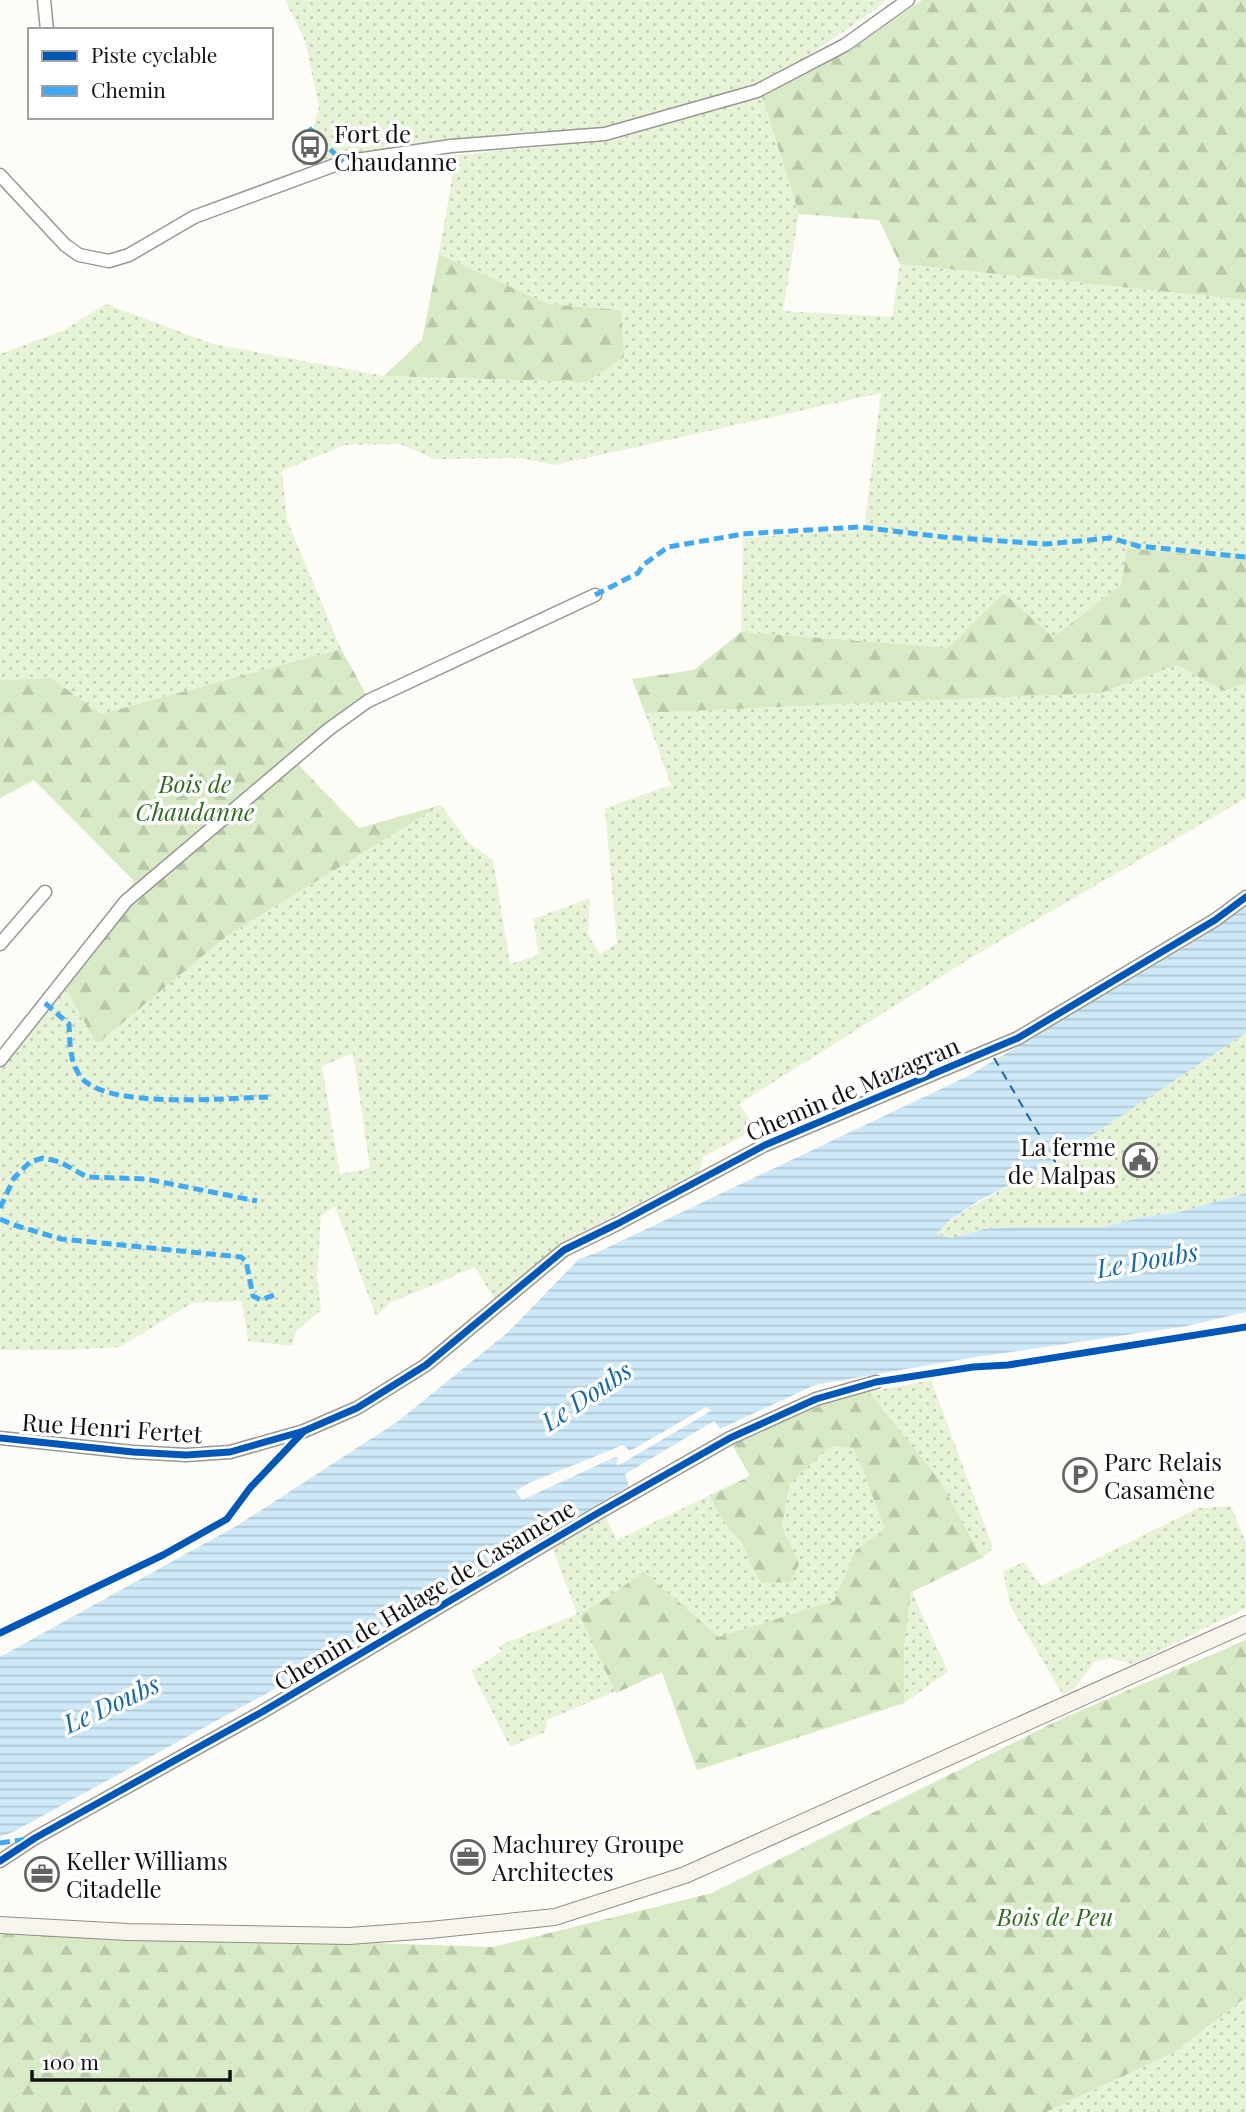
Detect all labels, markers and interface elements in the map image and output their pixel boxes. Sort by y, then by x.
legend [28,28,273,119]
text: Piste cyclable [91,40,217,68]
text: Chemin [91,75,166,103]
place label: Fort de Chaudanne [334,117,457,177]
bus stop icon: Fort de Chaudanne [291,128,329,166]
park label: Bois de Chaudanne [136,767,254,827]
street label: Chemin de Mazagran [740,1028,964,1148]
place label: La ferme de Malpas [1008,1130,1116,1190]
public building icon: La ferme de Malpas [1121,1141,1159,1179]
water label: Le Doubs [1093,1233,1200,1285]
water label: Le Doubs [533,1352,638,1439]
street label: Rue Henri Fertet [21,1405,204,1449]
place label: Parc Relais Casamène [1104,1445,1222,1505]
parking icon: Parc Relais Casamène [1061,1456,1099,1494]
street label: Chemin de Halage de Casamène [267,1491,581,1697]
water label: Le Doubs [56,1665,165,1741]
place label: Machurey Groupe Architectes [491,1827,684,1887]
office icon: Machurey Groupe Architectes [449,1838,487,1876]
place label: Keller Williams Citadelle [66,1844,228,1904]
office icon: Keller Williams Citadelle [23,1855,61,1893]
park label: Bois de Peu [996,1900,1113,1932]
scale bar [32,2038,229,2082]
text: 100 m [42,2047,99,2075]

